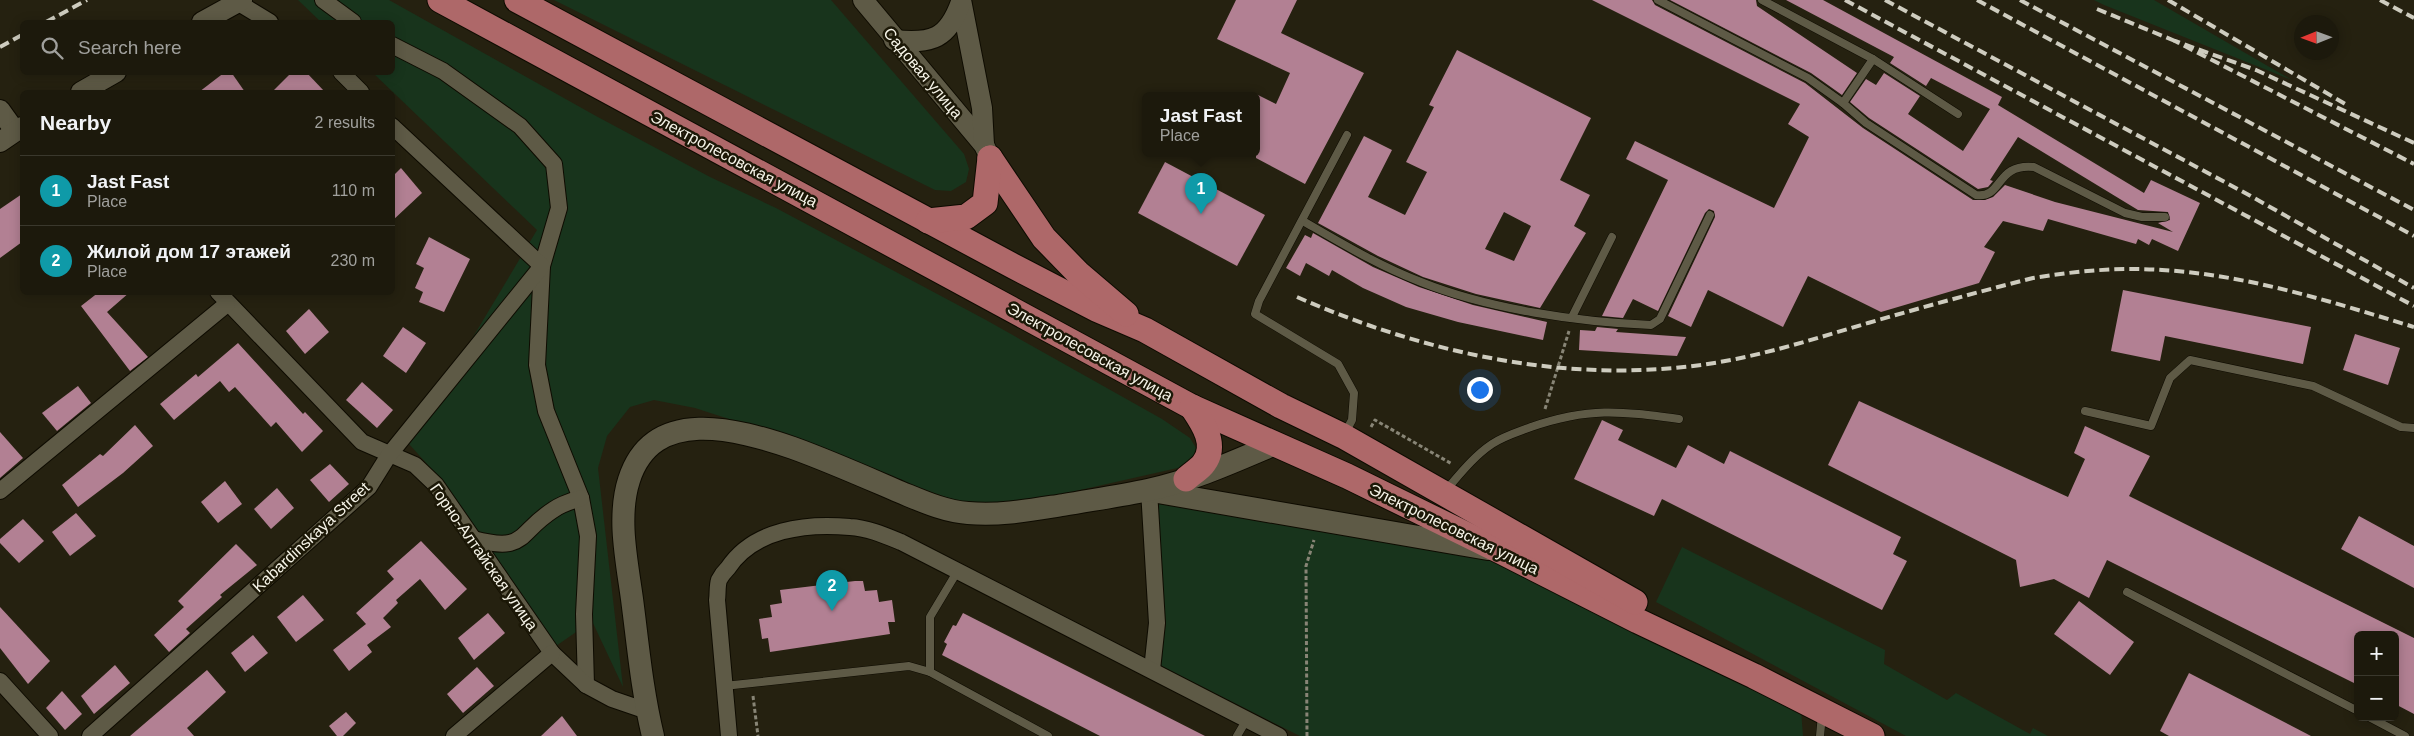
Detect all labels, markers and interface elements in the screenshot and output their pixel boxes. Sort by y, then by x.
north arrow [2294,15,2339,60]
search box [20,20,395,75]
street label: Садовая улица [880,24,966,122]
icon: search [38,34,66,62]
text: Search here [78,37,182,58]
popup [1142,92,1260,157]
text: Jast Fast [1160,105,1242,126]
street label: Электролесовская улица [648,108,820,210]
text: Nearby [40,111,111,134]
text: 2 results [315,114,375,131]
text: Place [1160,127,1200,144]
text: Jast Fast [87,171,169,192]
pin: 1 [1185,173,1217,214]
text: 1 [52,182,60,199]
text: 110 m [332,182,375,199]
text: Place [87,193,127,210]
text: Жилой дом 17 этажей [87,241,291,262]
text: 2 [52,252,60,269]
text: 230 m [331,252,375,269]
text: Place [87,263,127,280]
street label: Электролесовская улица [1004,299,1176,405]
your location [1467,377,1493,403]
street label: Kabardinskaya Street [249,478,373,595]
street label: Горно-Алтайская улица [427,481,541,634]
street label: Электролесовская улица [1367,481,1541,577]
pin: 2 [816,570,848,611]
map controls [2354,631,2399,721]
button: + [2354,631,2399,676]
button: − [2354,676,2399,721]

